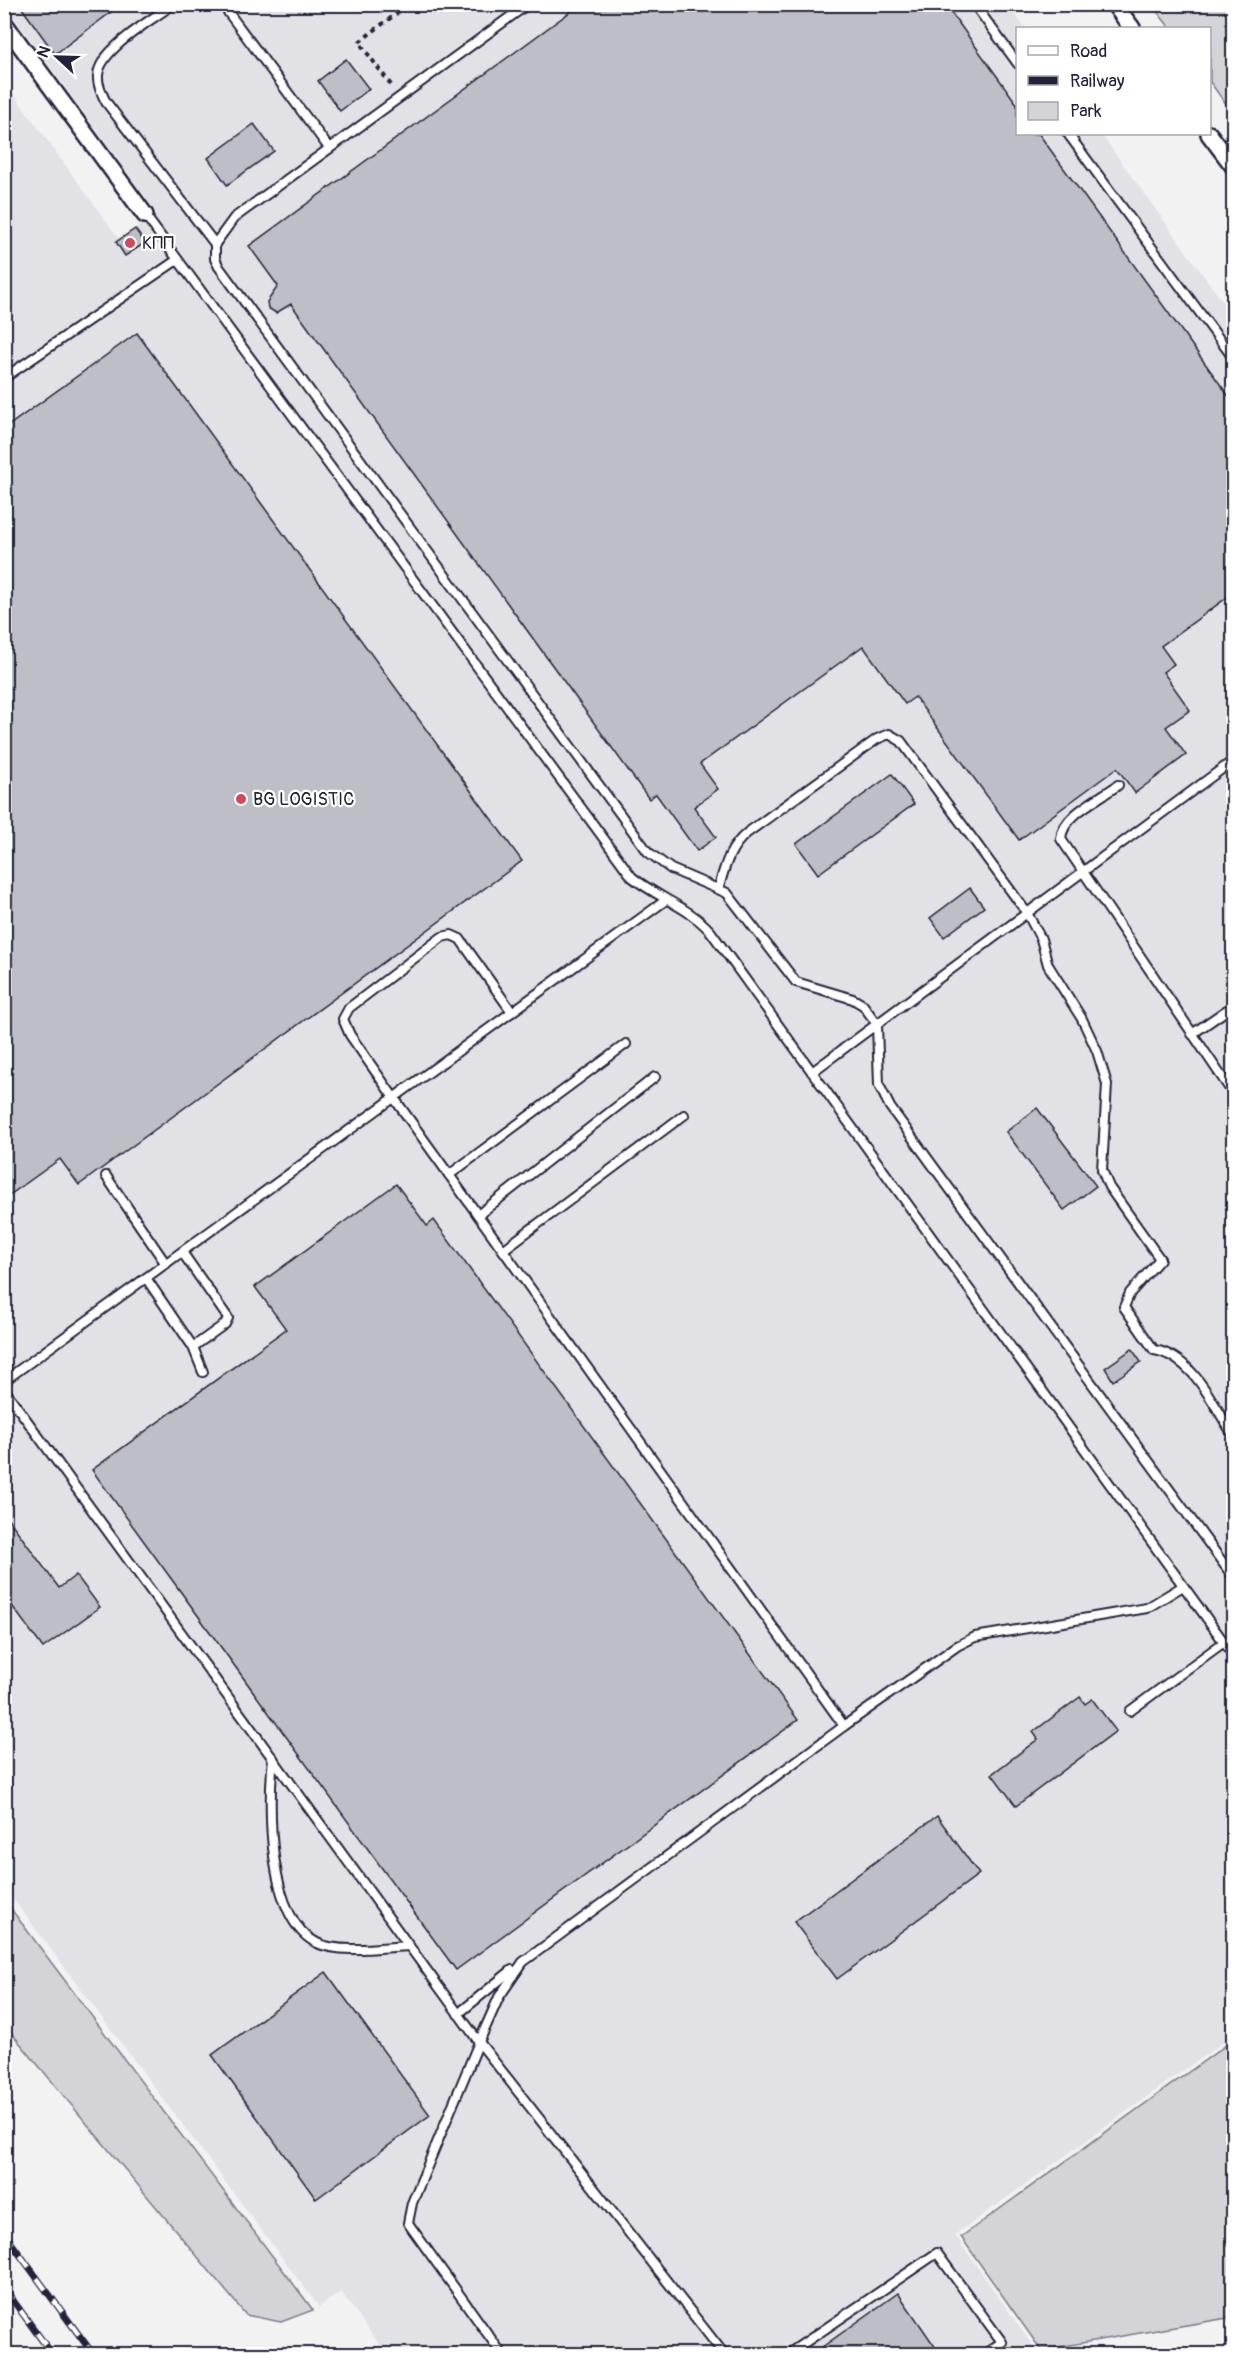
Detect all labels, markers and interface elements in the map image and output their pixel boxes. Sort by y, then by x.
north arrow [27,27,87,87]
legend [1016,27,1211,135]
text: Road [1070,40,1107,63]
text: N [33,43,55,61]
text: Railway [1070,70,1125,93]
text: Park [1070,100,1102,123]
place label: КПП [142,232,174,255]
marker: КПП [123,236,137,250]
place label: BG LOGISTIC [253,788,354,811]
marker: BG LOGISTIC [234,792,248,806]

